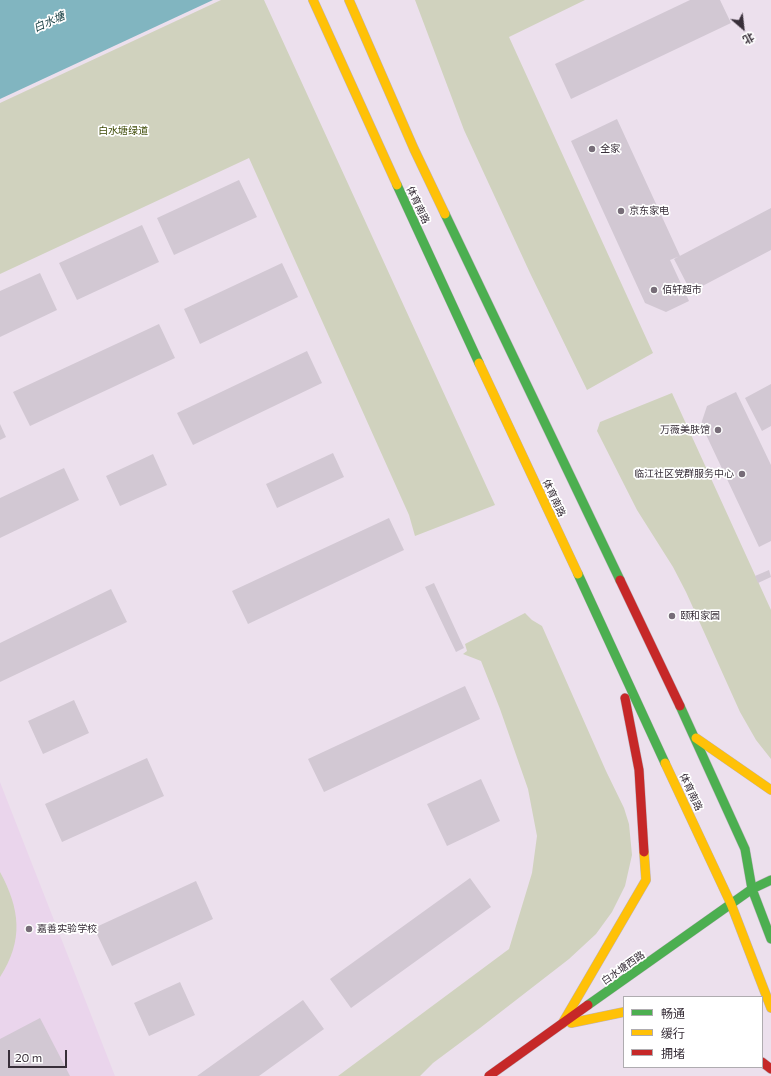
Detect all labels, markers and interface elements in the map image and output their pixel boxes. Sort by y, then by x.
north arrow [723,8,763,48]
water label: 白水塘 [31,9,67,35]
text: 北 [741,31,757,47]
park label: 白水塘绿道 [98,125,148,137]
place label: 全家 [600,143,620,155]
marker: 全家 [587,144,597,154]
street label: 体育南路 [404,184,432,226]
place label: 京东家电 [629,205,669,217]
marker: 京东家电 [616,206,626,216]
place label: 佰轩超市 [662,284,702,296]
marker: 佰轩超市 [649,285,659,295]
place label: 万薇美肤馆 [660,424,710,436]
marker: 万薇美肤馆 [713,425,723,435]
place label: 临江社区党群服务中心 [634,468,734,480]
marker: 临江社区党群服务中心 [737,469,747,479]
street label: 体育南路 [540,477,568,519]
place label: 颐和家园 [680,610,720,622]
marker: 颐和家园 [667,611,677,621]
street label: 体育南路 [677,771,705,813]
place label: 嘉善实验学校 [37,923,97,935]
marker: 嘉善实验学校 [24,924,34,934]
street label: 白水塘西路 [599,949,647,987]
legend [623,996,763,1068]
text: 畅通 [661,1006,685,1020]
text: 缓行 [661,1026,685,1040]
scale bar [10,1042,69,1068]
text: 拥堵 [661,1046,685,1060]
text: 20 m [15,1050,42,1064]

